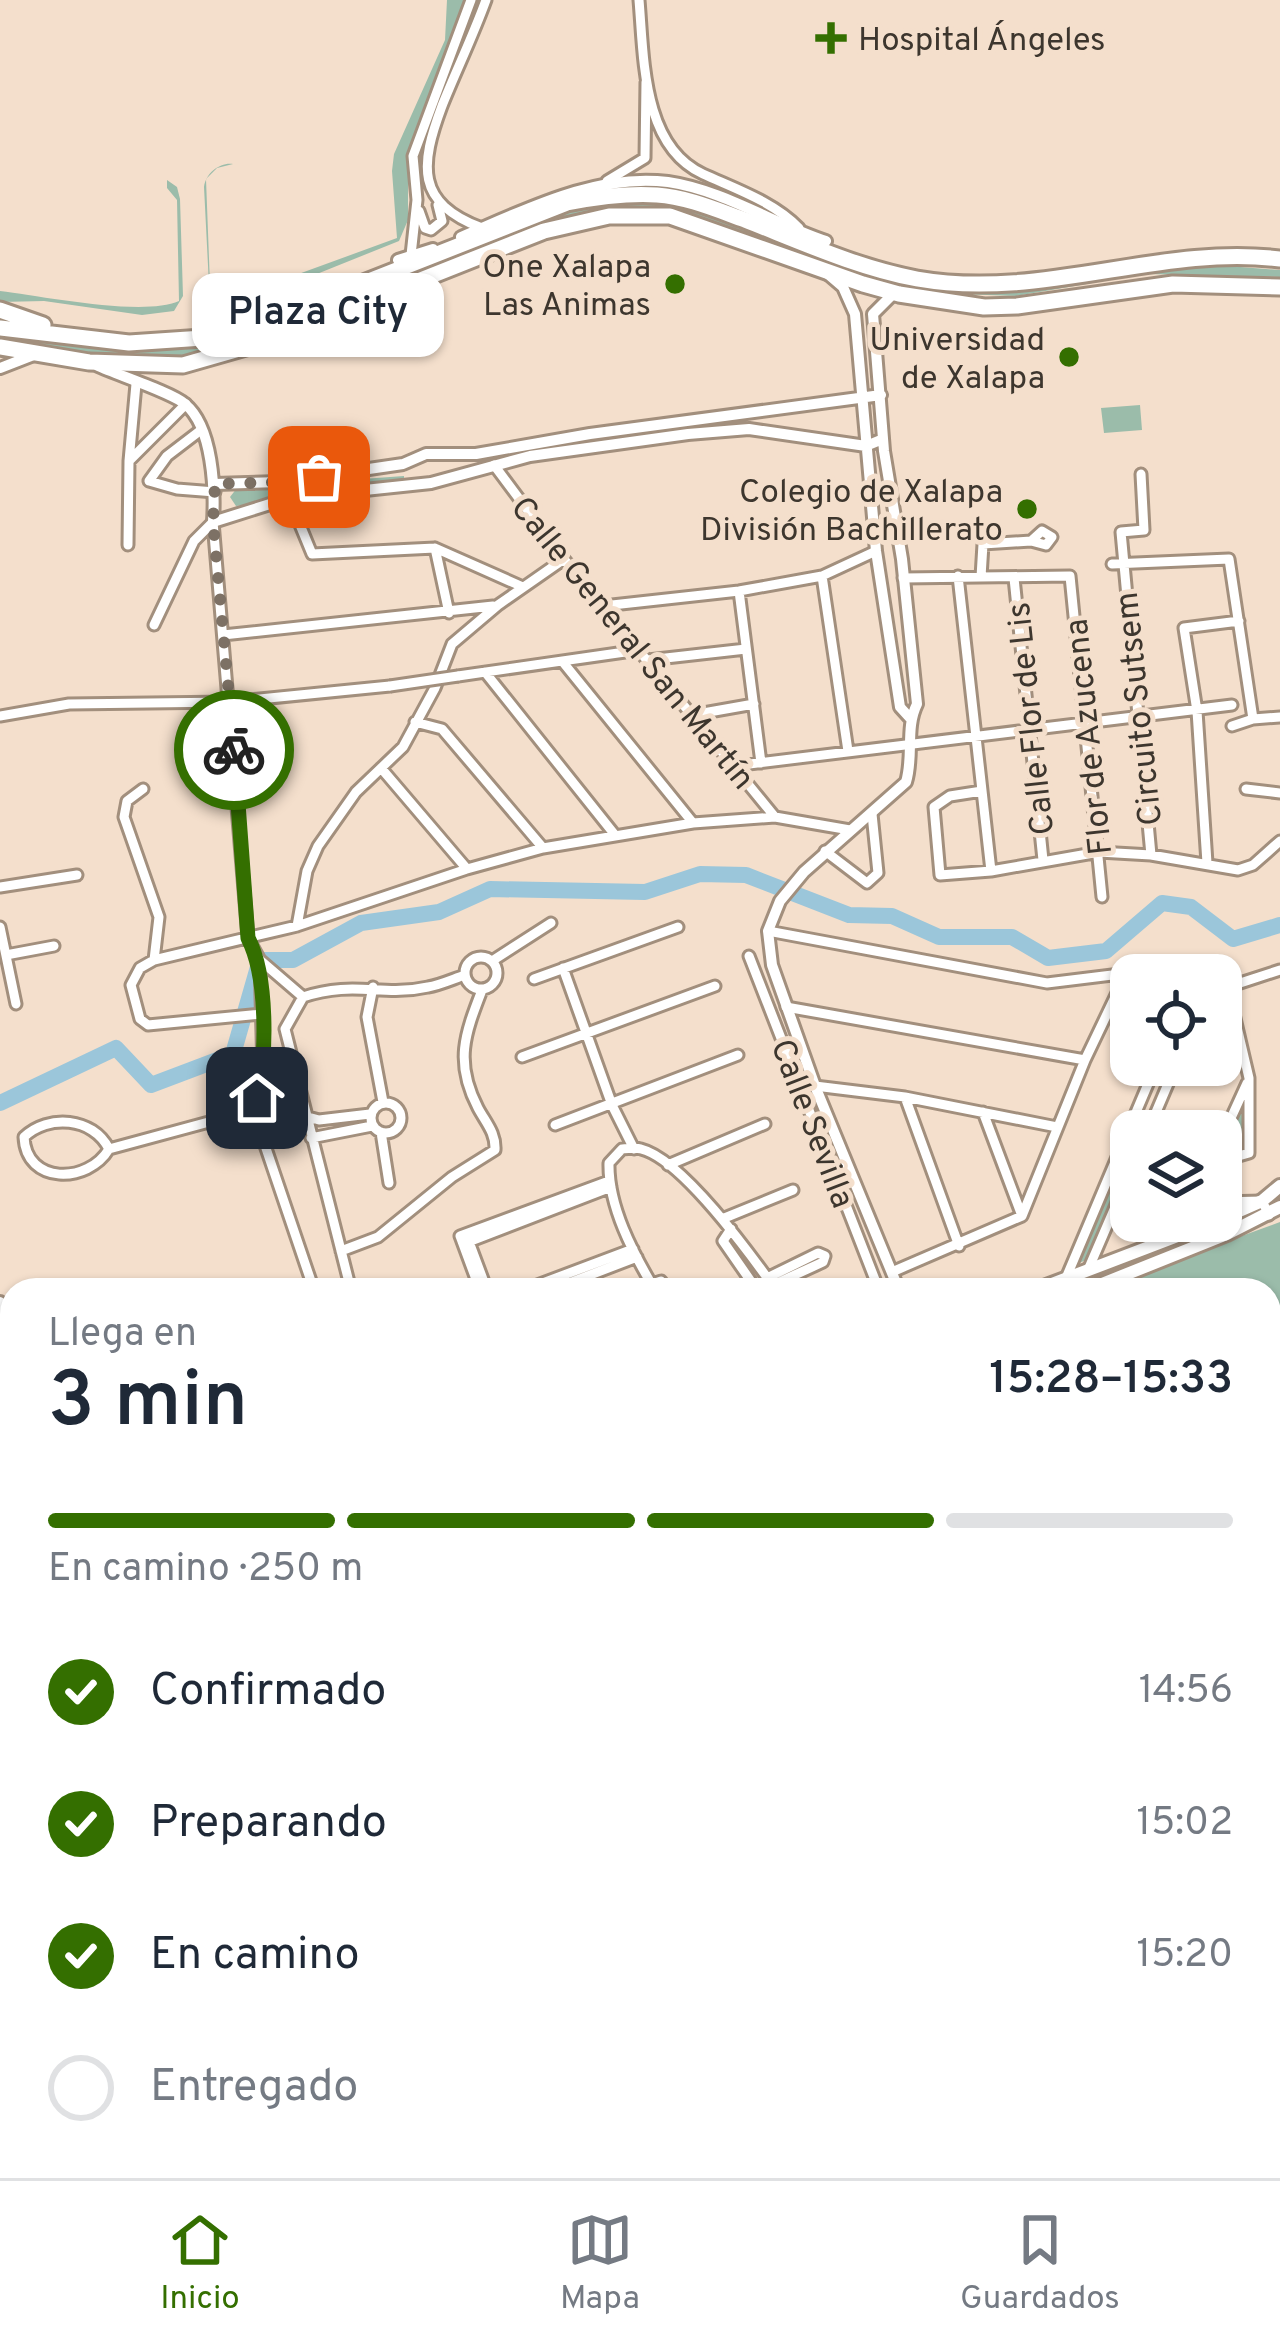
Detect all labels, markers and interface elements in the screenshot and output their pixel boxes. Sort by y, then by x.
place label: Hospital Ángeles [858,20,1106,63]
marker: Hospital Ángeles [815,22,847,54]
place label: One Xalapa Las Animas [482,248,651,328]
marker: One Xalapa Las Animas [662,271,688,297]
callout: Plaza City [193,273,445,357]
text: Plaza City [228,290,408,339]
place label: Universidad de Xalapa [869,321,1045,401]
marker: Universidad de Xalapa [1056,344,1082,370]
pin [268,426,370,528]
icon: bag [286,444,352,510]
place label: Colegio de Xalapa División Bachillerato [700,473,1003,553]
street label: Calle General San Martín [500,489,762,800]
marker: Colegio de Xalapa División Bachillerato [1014,496,1040,522]
street label: Circuito Sutsem [1108,590,1174,828]
street label: Calle Flor de Lis [1000,600,1066,837]
street label: Flor de Azucena [1058,616,1124,857]
courier [174,690,294,810]
icon: bike [201,717,267,783]
map controls [1110,954,1242,1242]
button: locate [1110,954,1242,1086]
street label: Calle Sevilla [759,1034,862,1215]
pin [206,1047,308,1149]
icon: home [224,1065,290,1131]
button: layers [1110,1110,1242,1242]
text: Llega en [48,1311,197,1360]
text: 15:28–15:33 [989,1352,1233,1409]
text: 3 min [48,1355,248,1454]
text: En camino · 250 m [48,1546,363,1595]
icon: check [48,1659,114,1725]
text: Confirmado [150,1664,386,1721]
text: 14:56 [1139,1668,1233,1717]
icon: check [48,1791,114,1857]
text: Preparando [150,1796,387,1853]
text: 15:02 [1137,1800,1233,1849]
icon: check [48,1923,114,1989]
text: En camino [150,1928,360,1985]
text: 15:20 [1137,1932,1233,1981]
text: Entregado [150,2060,358,2117]
tab: Inicio [160,2207,240,2321]
tab: Mapa [560,2207,640,2321]
tab: Guardados [960,2207,1120,2321]

